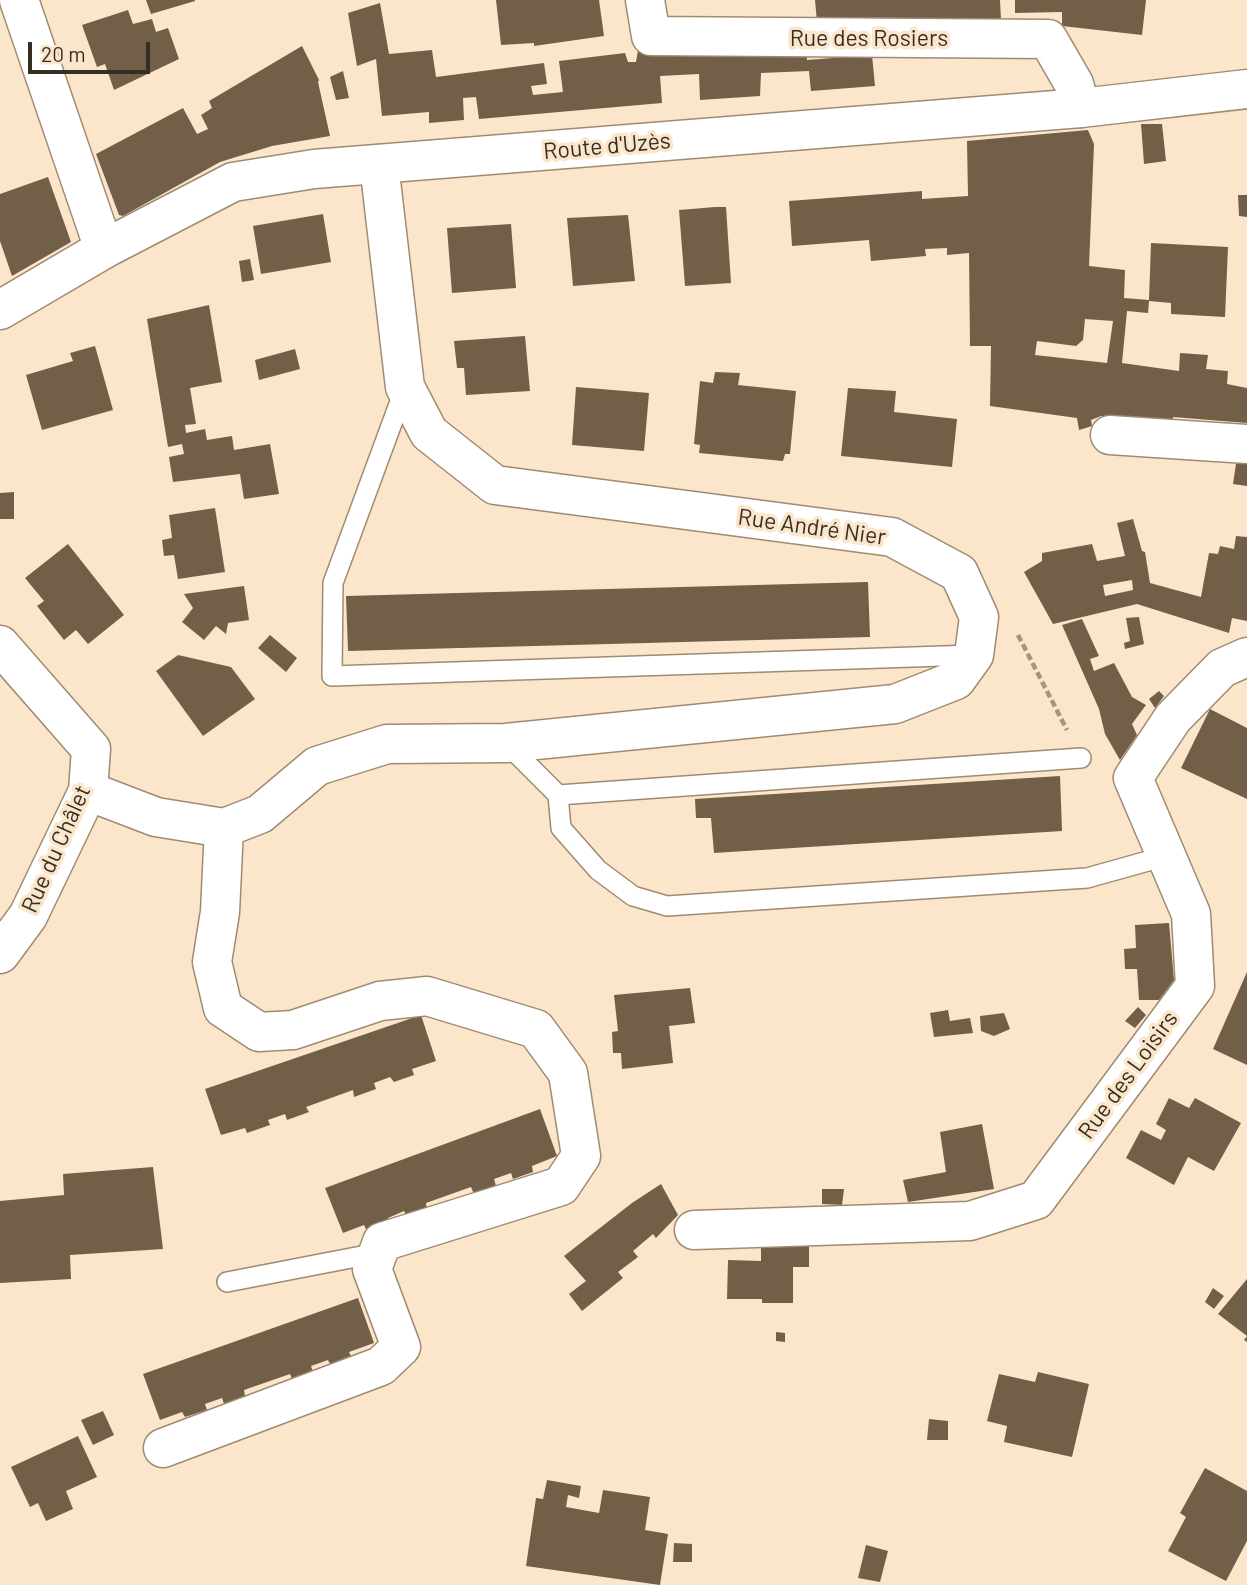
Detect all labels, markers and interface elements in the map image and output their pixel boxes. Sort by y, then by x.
street label: Rue des Rosiers [790,24,948,52]
scale bar [32,28,154,72]
text: 20 m [41,41,86,66]
street label: Route d'Uzès [542,127,672,165]
street label: Rue André Nier [736,503,888,551]
street label: Rue du Châlet [16,781,96,917]
street label: Rue des Loisirs [1072,1006,1184,1144]

